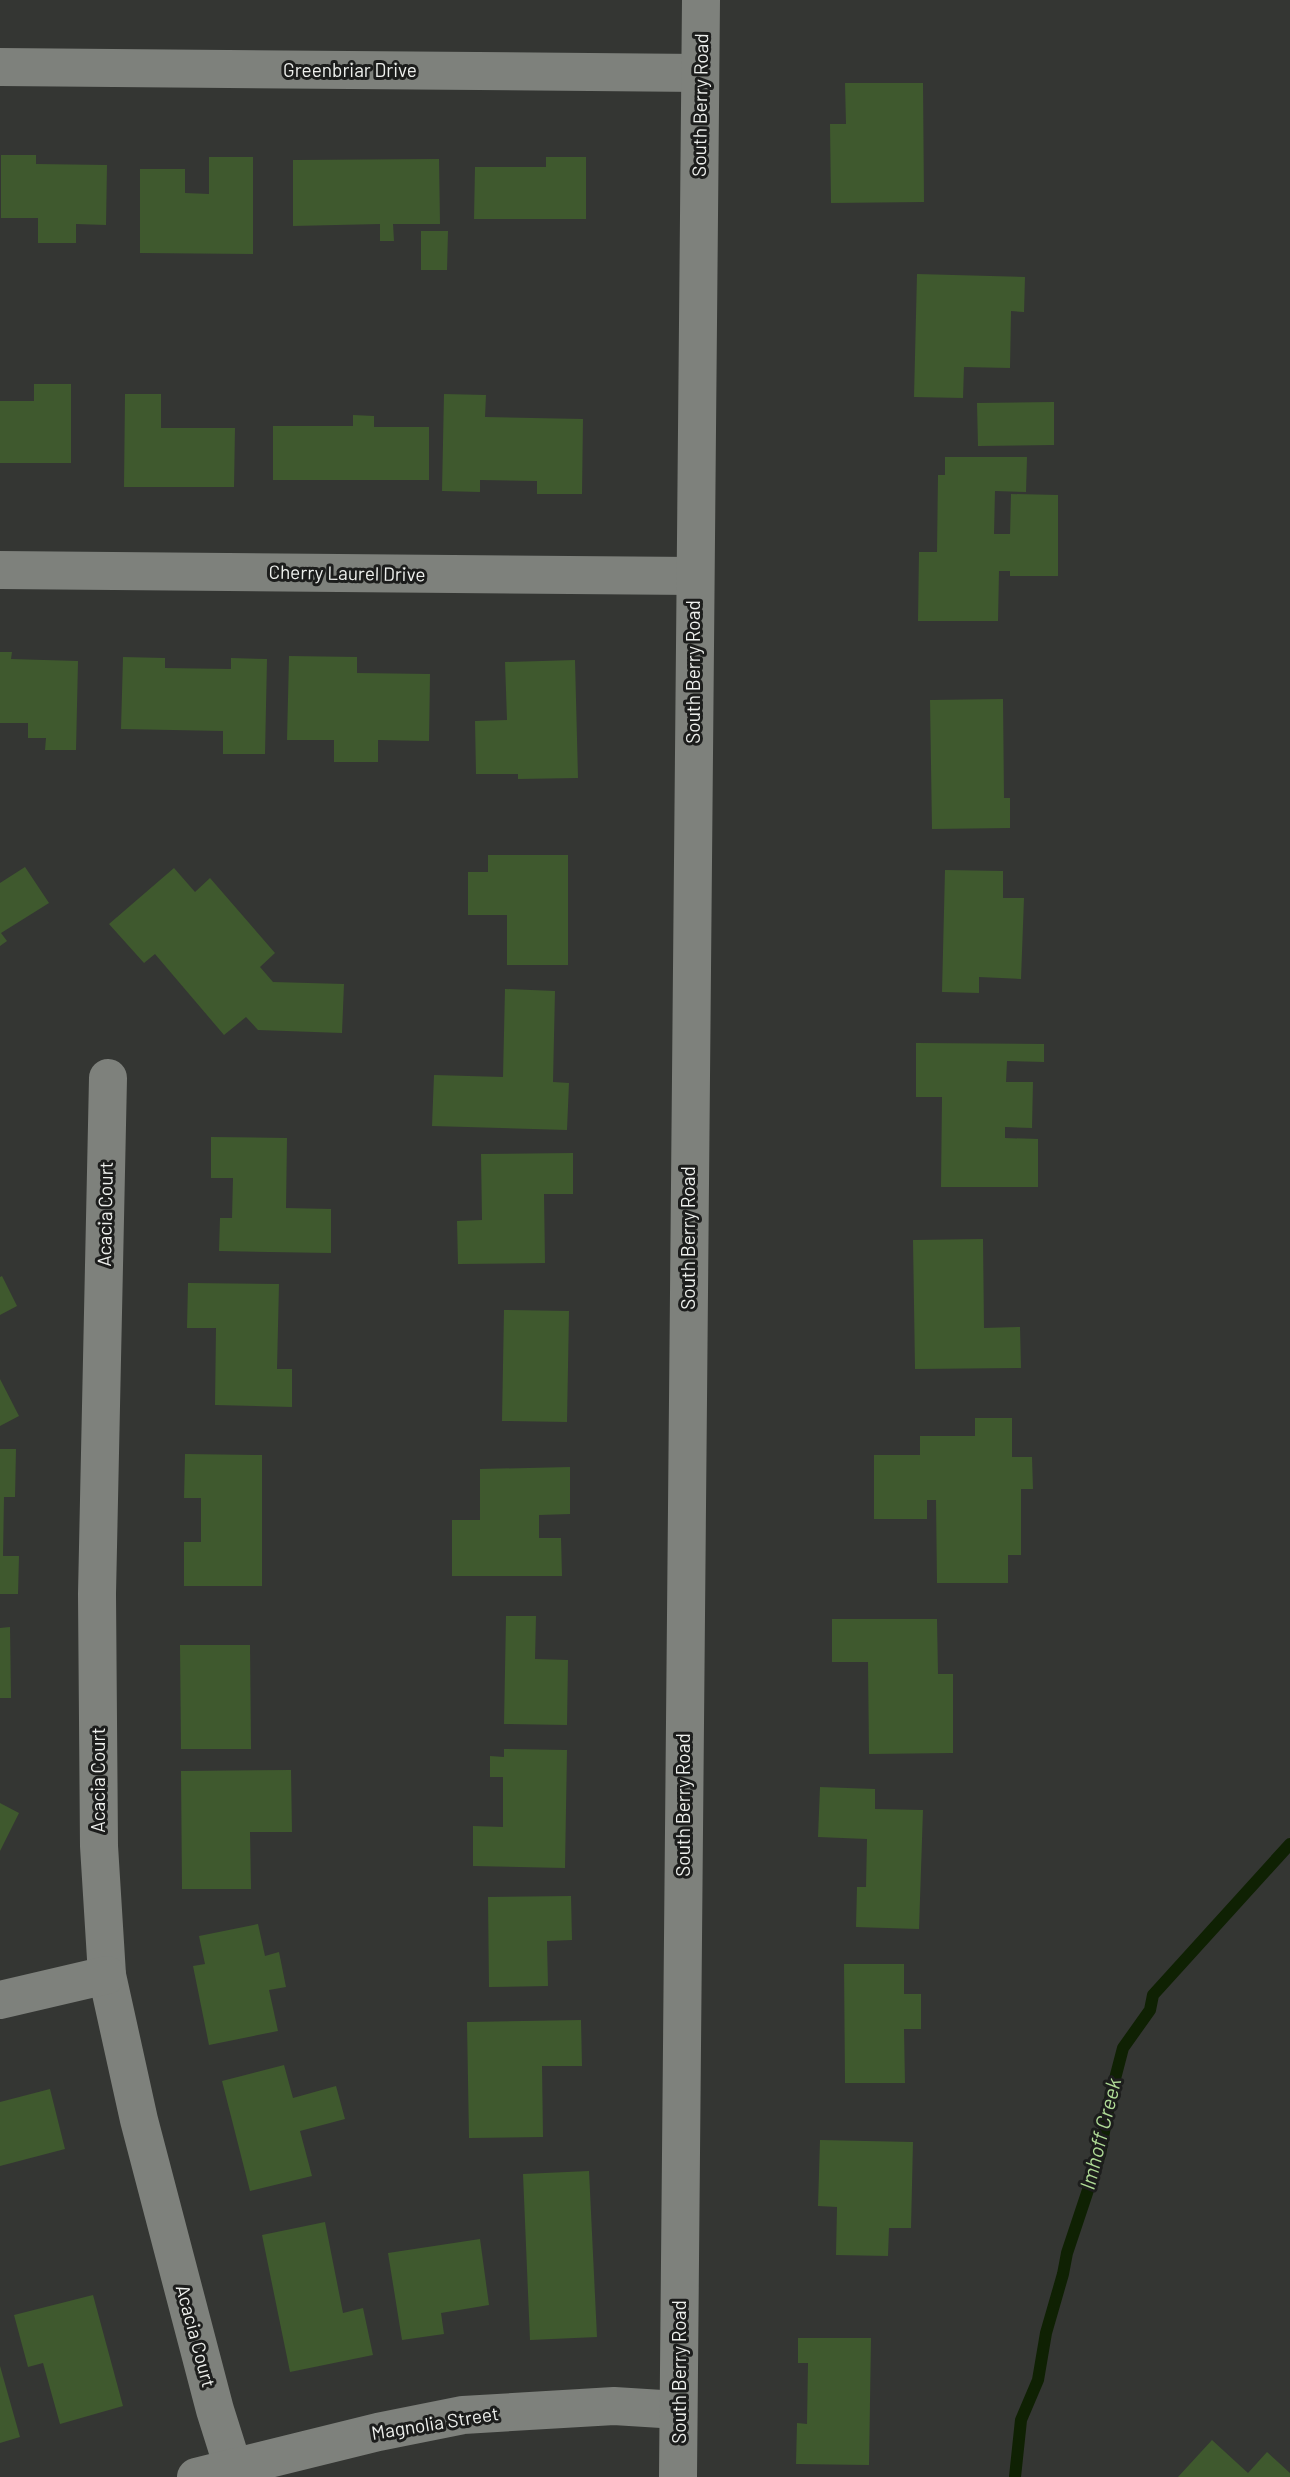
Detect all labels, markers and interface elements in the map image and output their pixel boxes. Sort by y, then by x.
street label: South Berry Road [687,33,712,177]
street label: Greenbriar Drive [283,58,417,81]
street label: Cherry Laurel Drive [268,560,426,585]
street label: South Berry Road [681,600,704,744]
street label: Acacia Court [92,1161,117,1267]
street label: South Berry Road [676,1166,699,1310]
street label: Acacia Court [86,1727,109,1833]
street label: South Berry Road [671,1733,694,1877]
water label: Imhoff Creek [1074,2074,1126,2192]
street label: Acacia Court [172,2282,221,2390]
street label: South Berry Road [667,2300,690,2444]
street label: Magnolia Street [370,2401,500,2444]

